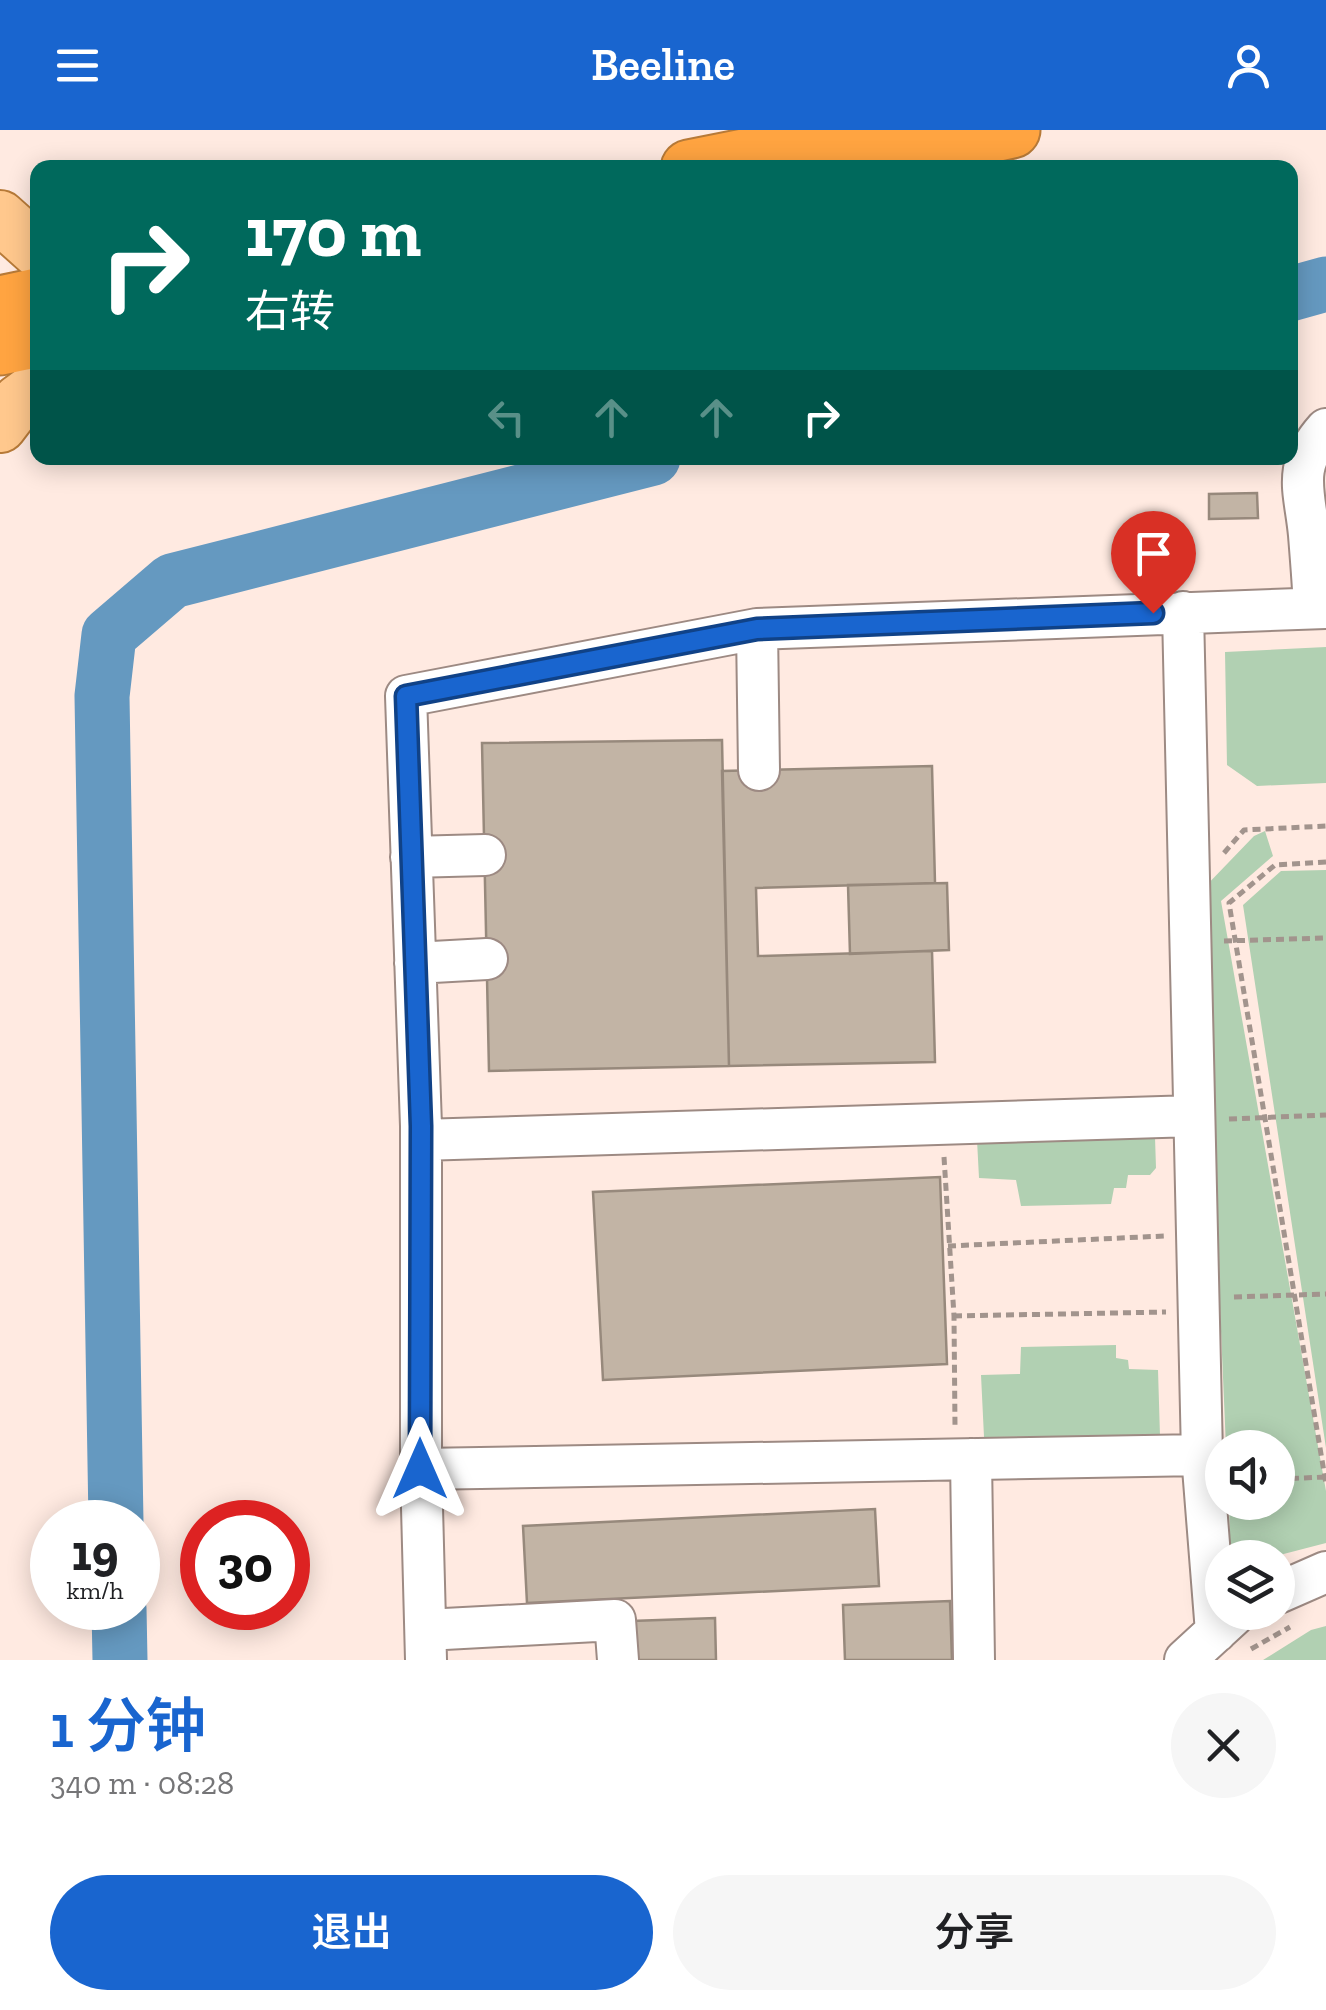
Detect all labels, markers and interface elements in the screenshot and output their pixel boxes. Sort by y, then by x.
icon: menu [50,38,105,93]
text: Beeline [591,38,735,92]
icon: person [1221,38,1276,93]
text: 170 m [245,190,421,274]
icon: right [80,200,210,330]
text: 右转 [245,285,335,339]
icon: left [479,390,534,445]
icon: ahead [584,390,639,445]
icon: ahead [689,390,744,445]
icon: right [794,390,849,445]
pin [1111,511,1196,614]
icon: arrive [1126,526,1181,581]
position arrow [368,1417,472,1521]
map controls [1205,1430,1295,1630]
button: sound [1205,1430,1295,1520]
speed limit sign: 30 [180,1500,310,1630]
text: 19 [72,1523,118,1583]
button: layers [1205,1540,1295,1630]
text: km/h [66,1575,124,1605]
text: 1 分钟 [50,1690,206,1762]
button: close [1171,1693,1276,1798]
text: 340 m · 08:28 [50,1764,234,1802]
button: 退出 [50,1875,653,1990]
button: 分享 [673,1875,1276,1990]

